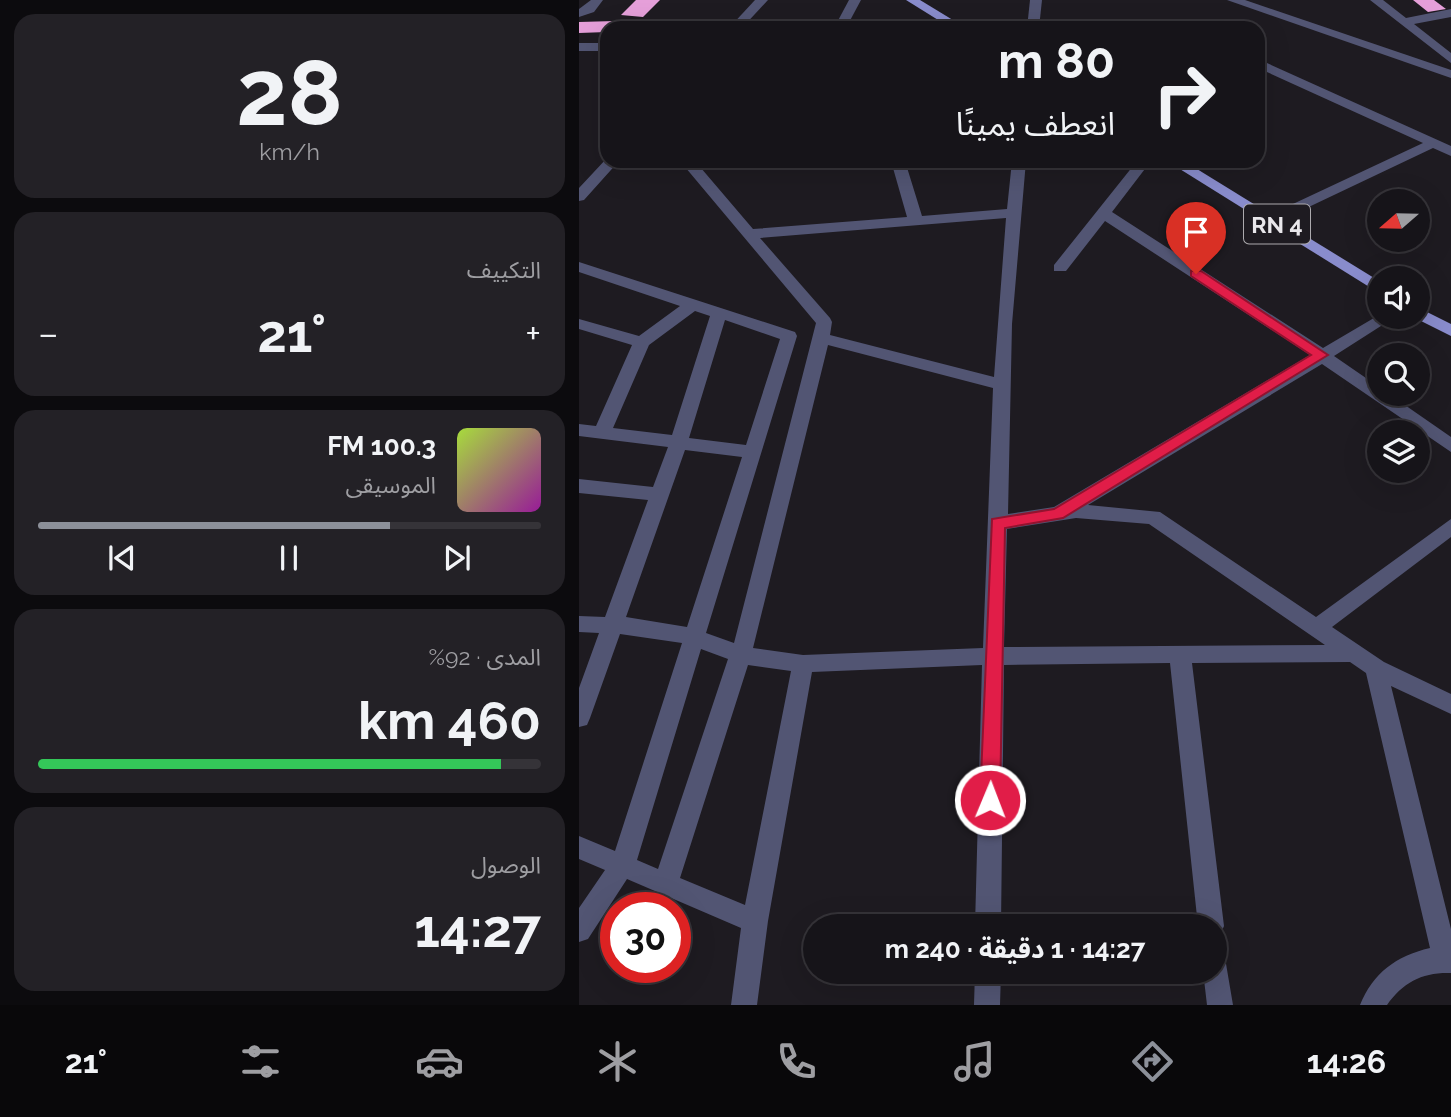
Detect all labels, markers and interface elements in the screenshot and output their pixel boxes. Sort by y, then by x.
text: 80 m [998,32,1115,89]
text: 28 [236,39,343,146]
icon: right [1139,49,1230,140]
text: انعطف يمينًا [956,105,1115,142]
text: km/h [259,138,320,165]
north arrow [1367,189,1429,252]
map controls [1367,189,1430,483]
pin [1166,202,1226,274]
road number: RN 4 [1244,204,1310,244]
icon: arrive [1177,213,1215,251]
text: التكييف [467,256,541,283]
button: sound [1367,266,1430,329]
text: 21° [258,303,326,364]
text: − [38,311,58,356]
text: + [525,311,541,356]
button: search [1367,343,1430,406]
button: layers [1367,420,1430,483]
text: 100.3 FM [327,431,436,461]
text: الموسيقى [345,471,436,498]
icon: previous [103,539,141,577]
icon: pause [270,539,308,577]
icon: next [438,539,476,577]
text: المدى · 92% [429,643,541,670]
text: 460 km [358,690,541,751]
position arrow [953,763,1027,837]
text: الوصول [471,851,541,878]
speed limit sign: 30 [600,892,691,983]
text: 14:27 [414,898,541,959]
text: 14:27 · 1 دقيقة · 240 m [885,934,1145,964]
icon: filters [236,1037,285,1086]
icon: car [415,1037,464,1086]
icon: climate [593,1037,642,1086]
icon: phone [772,1037,821,1086]
icon: music [950,1037,999,1086]
icon: directions [1128,1037,1177,1086]
text: 21° [65,1043,107,1080]
text: 14:26 [1307,1043,1386,1080]

